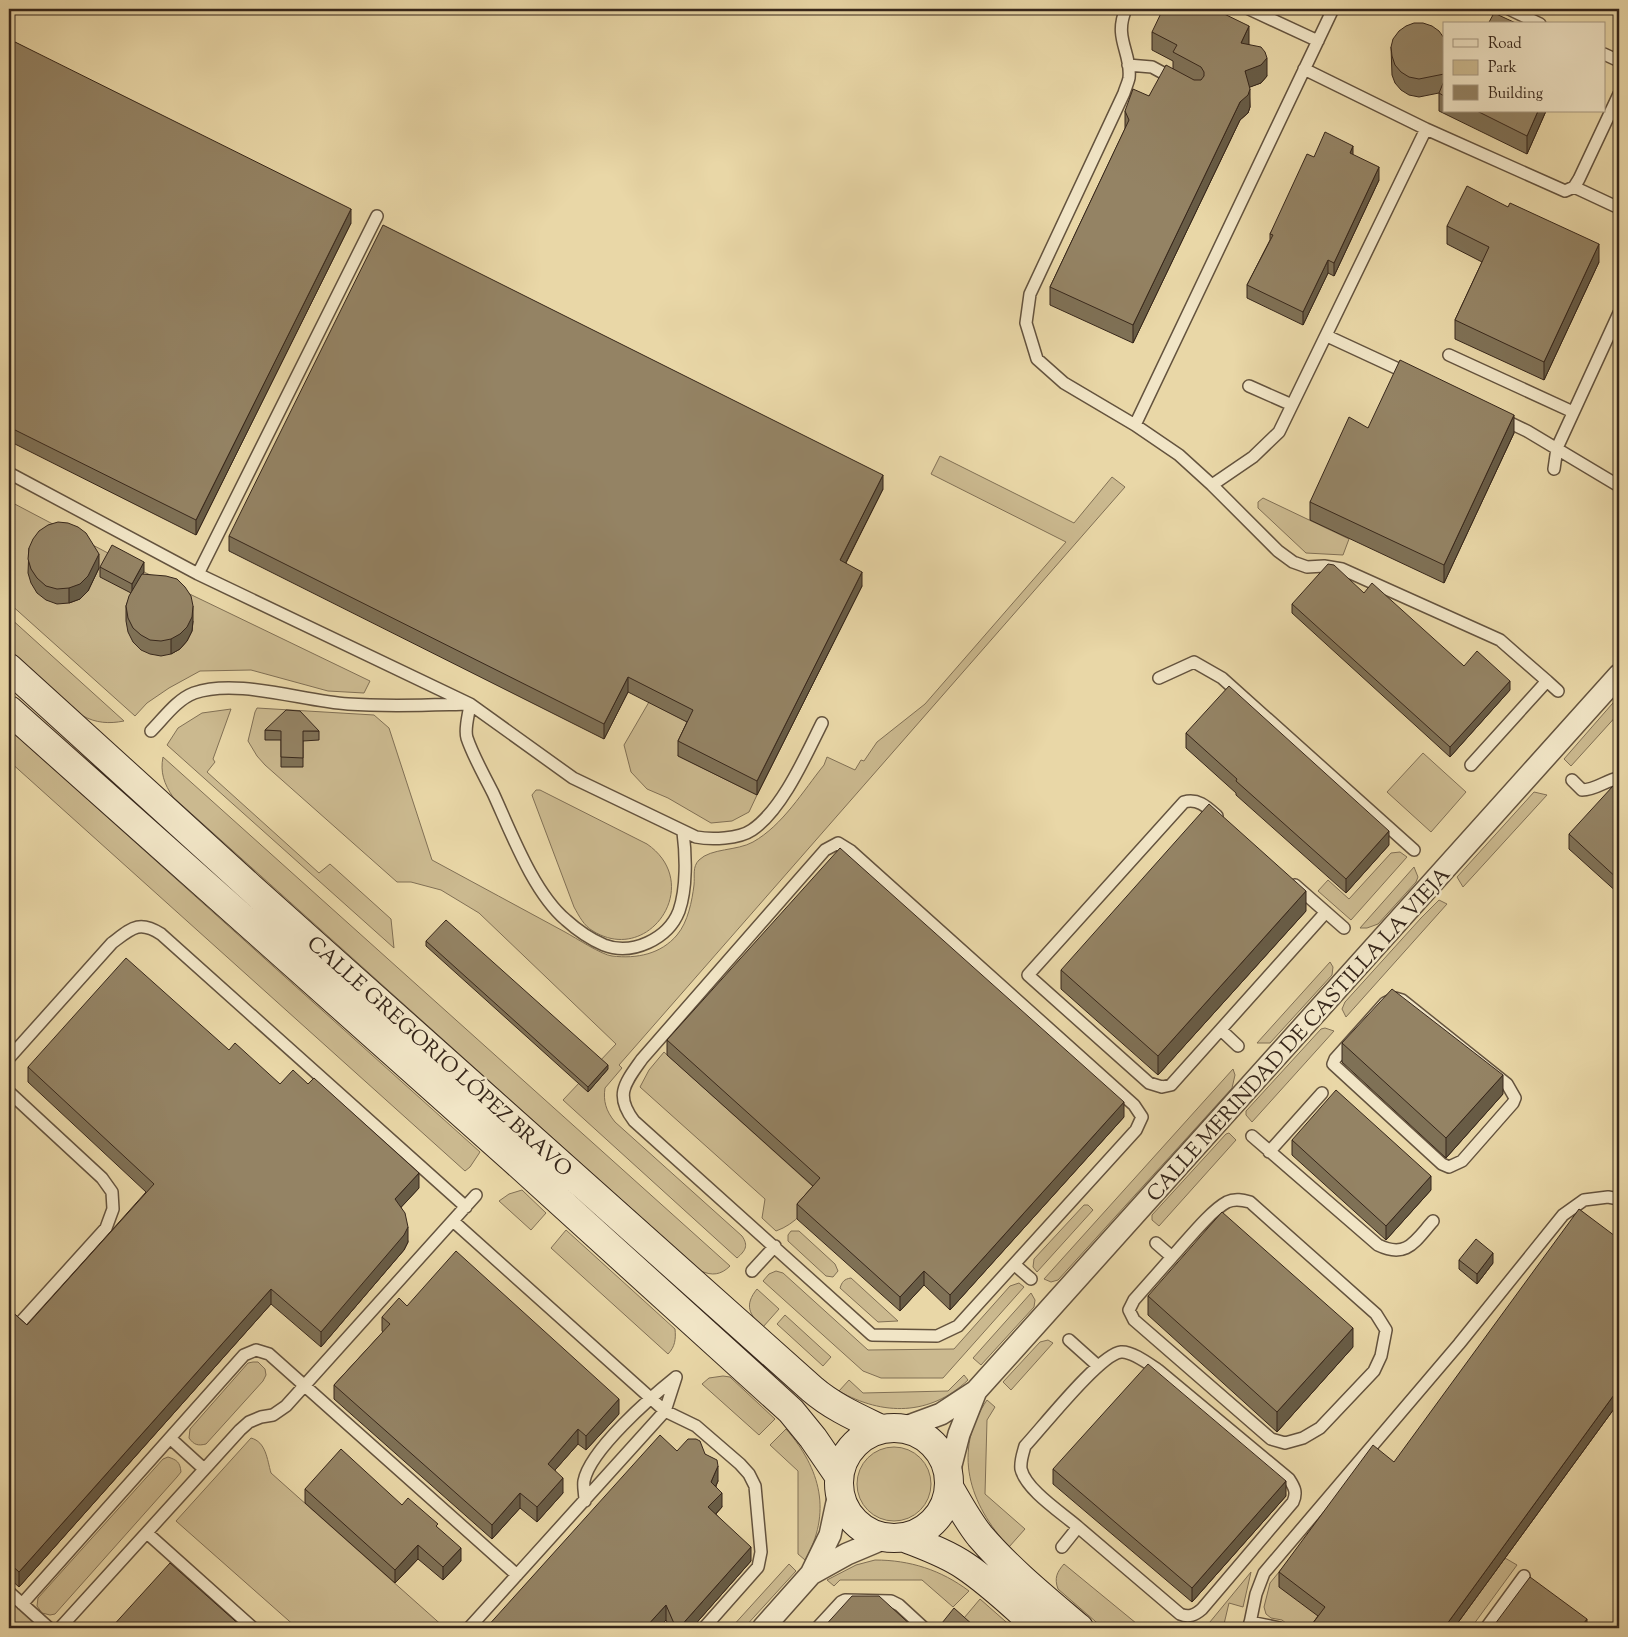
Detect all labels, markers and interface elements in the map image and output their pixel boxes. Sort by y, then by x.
legend [1443,22,1606,112]
text: Road [1488,34,1522,55]
text: Park [1488,58,1517,79]
text: Building [1488,84,1543,105]
street label: CALLE MERINDAD DE CASTILLA LA VIEJA [1141,861,1458,1209]
street label: CALLE GREGORIO LÓPEZ BRAVO [299,930,578,1185]

